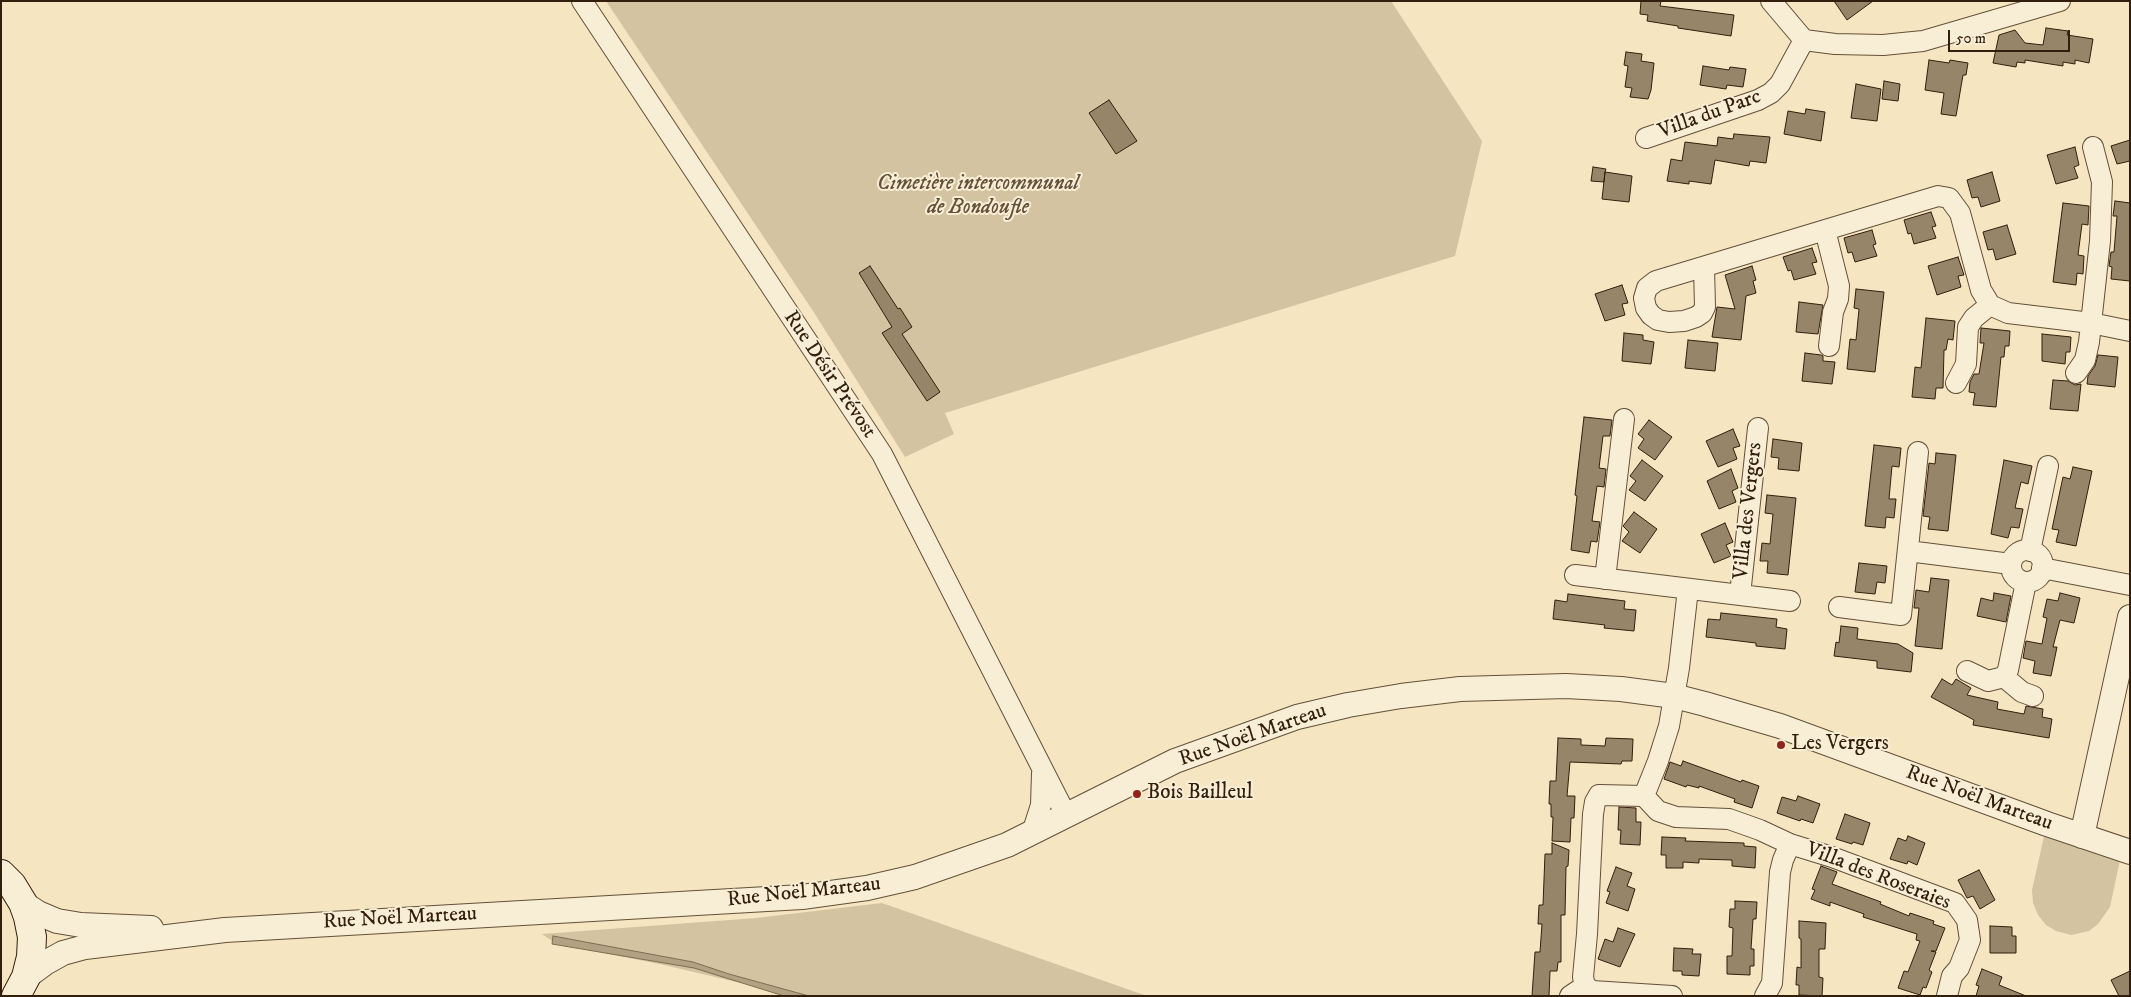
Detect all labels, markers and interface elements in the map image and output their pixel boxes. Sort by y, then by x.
scale bar [1951,20,2074,52]
text: 50 m [1956,29,1986,48]
street label: Villa du Parc [1655,85,1765,145]
park label: Cimetière intercommunal de Bondoufle [877,172,1079,222]
street label: Rue Désir Prévost [777,307,881,443]
street label: Villa des Vergers [1729,441,1769,581]
street label: Rue Noël Marteau [1176,699,1330,773]
place label: Les Vergers [1791,732,1889,758]
marker: Les Vergers [1775,739,1787,751]
street label: Rue Noël Marteau [1902,761,2056,837]
place label: Bois Bailleul [1147,781,1253,807]
marker: Bois Bailleul [1131,788,1143,800]
street label: Villa des Roseraies [1802,838,1954,916]
street label: Rue Noël Marteau [726,872,882,914]
street label: Rue Noël Marteau [322,902,478,936]

